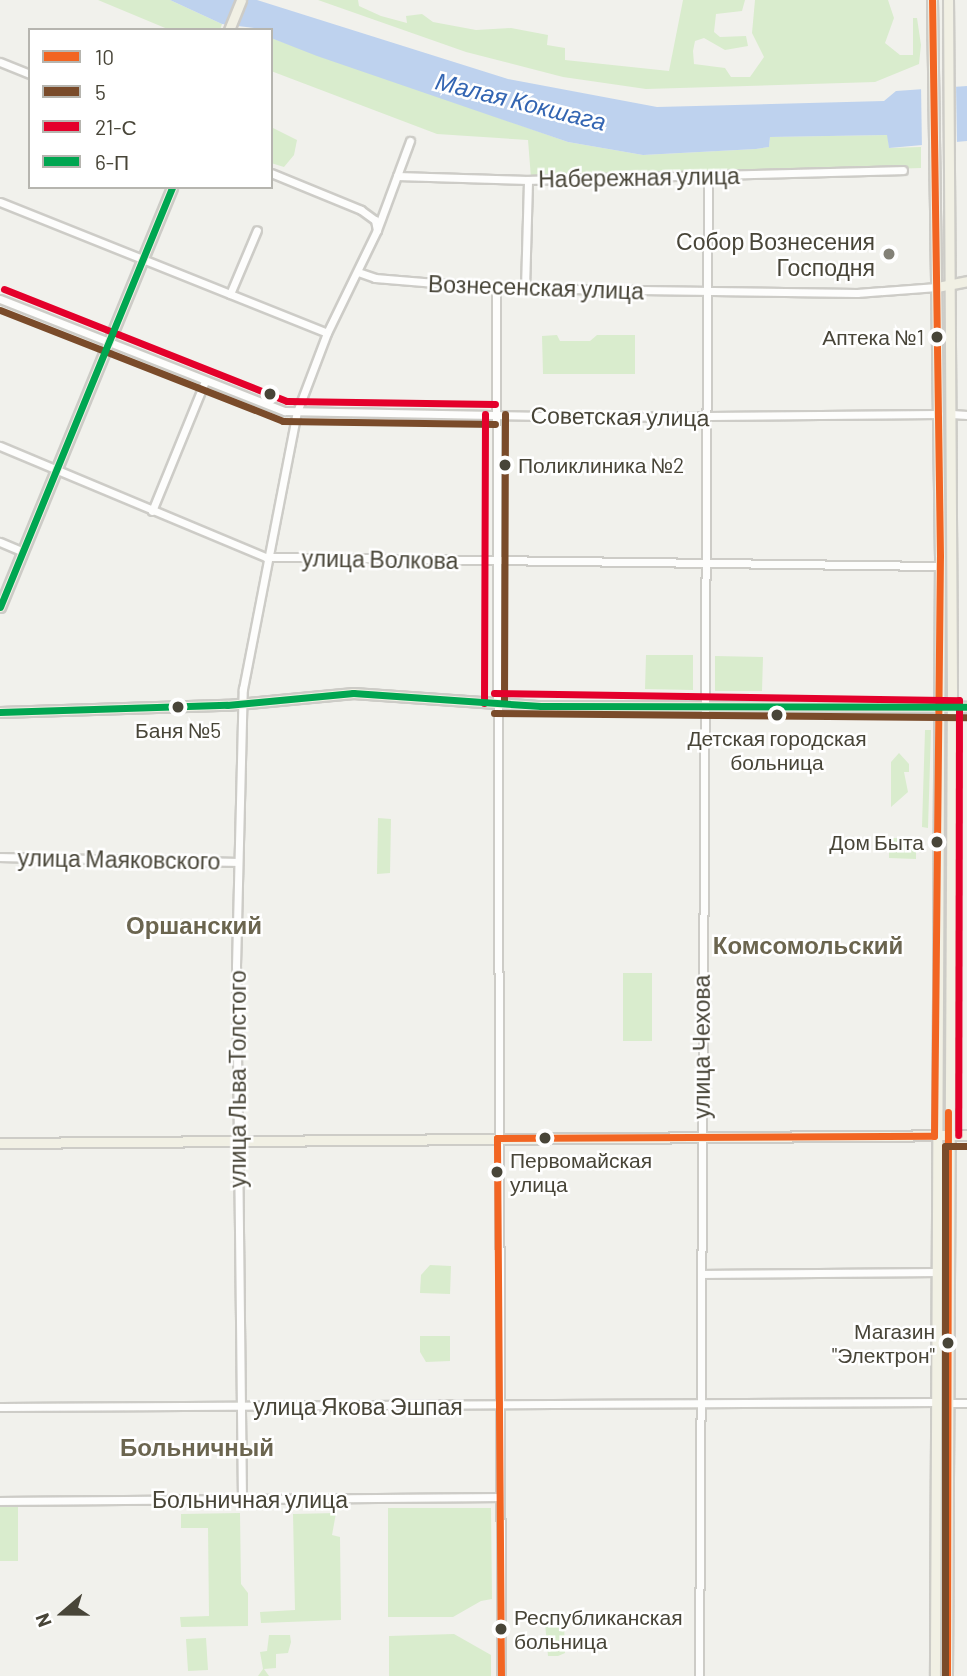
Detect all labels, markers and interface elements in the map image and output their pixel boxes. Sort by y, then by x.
legend [28,28,273,189]
text: 10 [95,44,114,69]
water label: Малая Кокшага [433,66,609,136]
text: 5 [95,79,106,104]
text: 21-С [95,114,137,139]
text: 6-П [95,149,129,174]
street label: Набережная улица [538,161,740,193]
place label: Собор Вознесения Господня [676,227,875,281]
marker: Собор Вознесения Господня [881,246,897,262]
street label: Вознесенская улица [428,269,644,305]
place label: Аптека №1 [822,324,924,350]
marker: Аптека №1 [930,330,944,344]
unlabelled marker [263,387,277,401]
street label: Советская улица [530,401,710,431]
place label: Поликлиника №2 [518,452,684,478]
marker: Поликлиника №2 [498,458,512,472]
street label: улица Волкова [301,544,459,574]
marker: Баня №5 [171,700,185,714]
marker: Детская городская больница [770,708,784,722]
place label: Баня №5 [135,717,221,743]
place label: Детская городская больница [687,725,867,775]
place label: Дом Быта [829,829,924,855]
marker: Дом Быта [930,835,944,849]
street label: улица Маяковского [17,843,221,875]
district label: Оршанский [126,911,262,939]
district label: Комсомольский [713,931,903,959]
street label: улица Льва Толстого [223,970,251,1188]
street label: улица Чехова [687,975,715,1119]
unlabelled marker [538,1131,552,1145]
place label: Первомайская улица [510,1147,652,1197]
marker: Первомайская улица [490,1165,504,1179]
place label: Магазин "Электрон" [832,1318,935,1368]
marker: Магазин "Электрон" [941,1336,955,1350]
street label: улица Якова Эшпая [253,1392,463,1420]
district label: Больничный [120,1433,274,1461]
street label: Больничная улица [152,1485,348,1513]
north arrow [28,1578,98,1648]
place label: Республиканская больница [514,1604,683,1654]
text: N [30,1610,56,1630]
marker: Республиканская больница [494,1622,508,1636]

